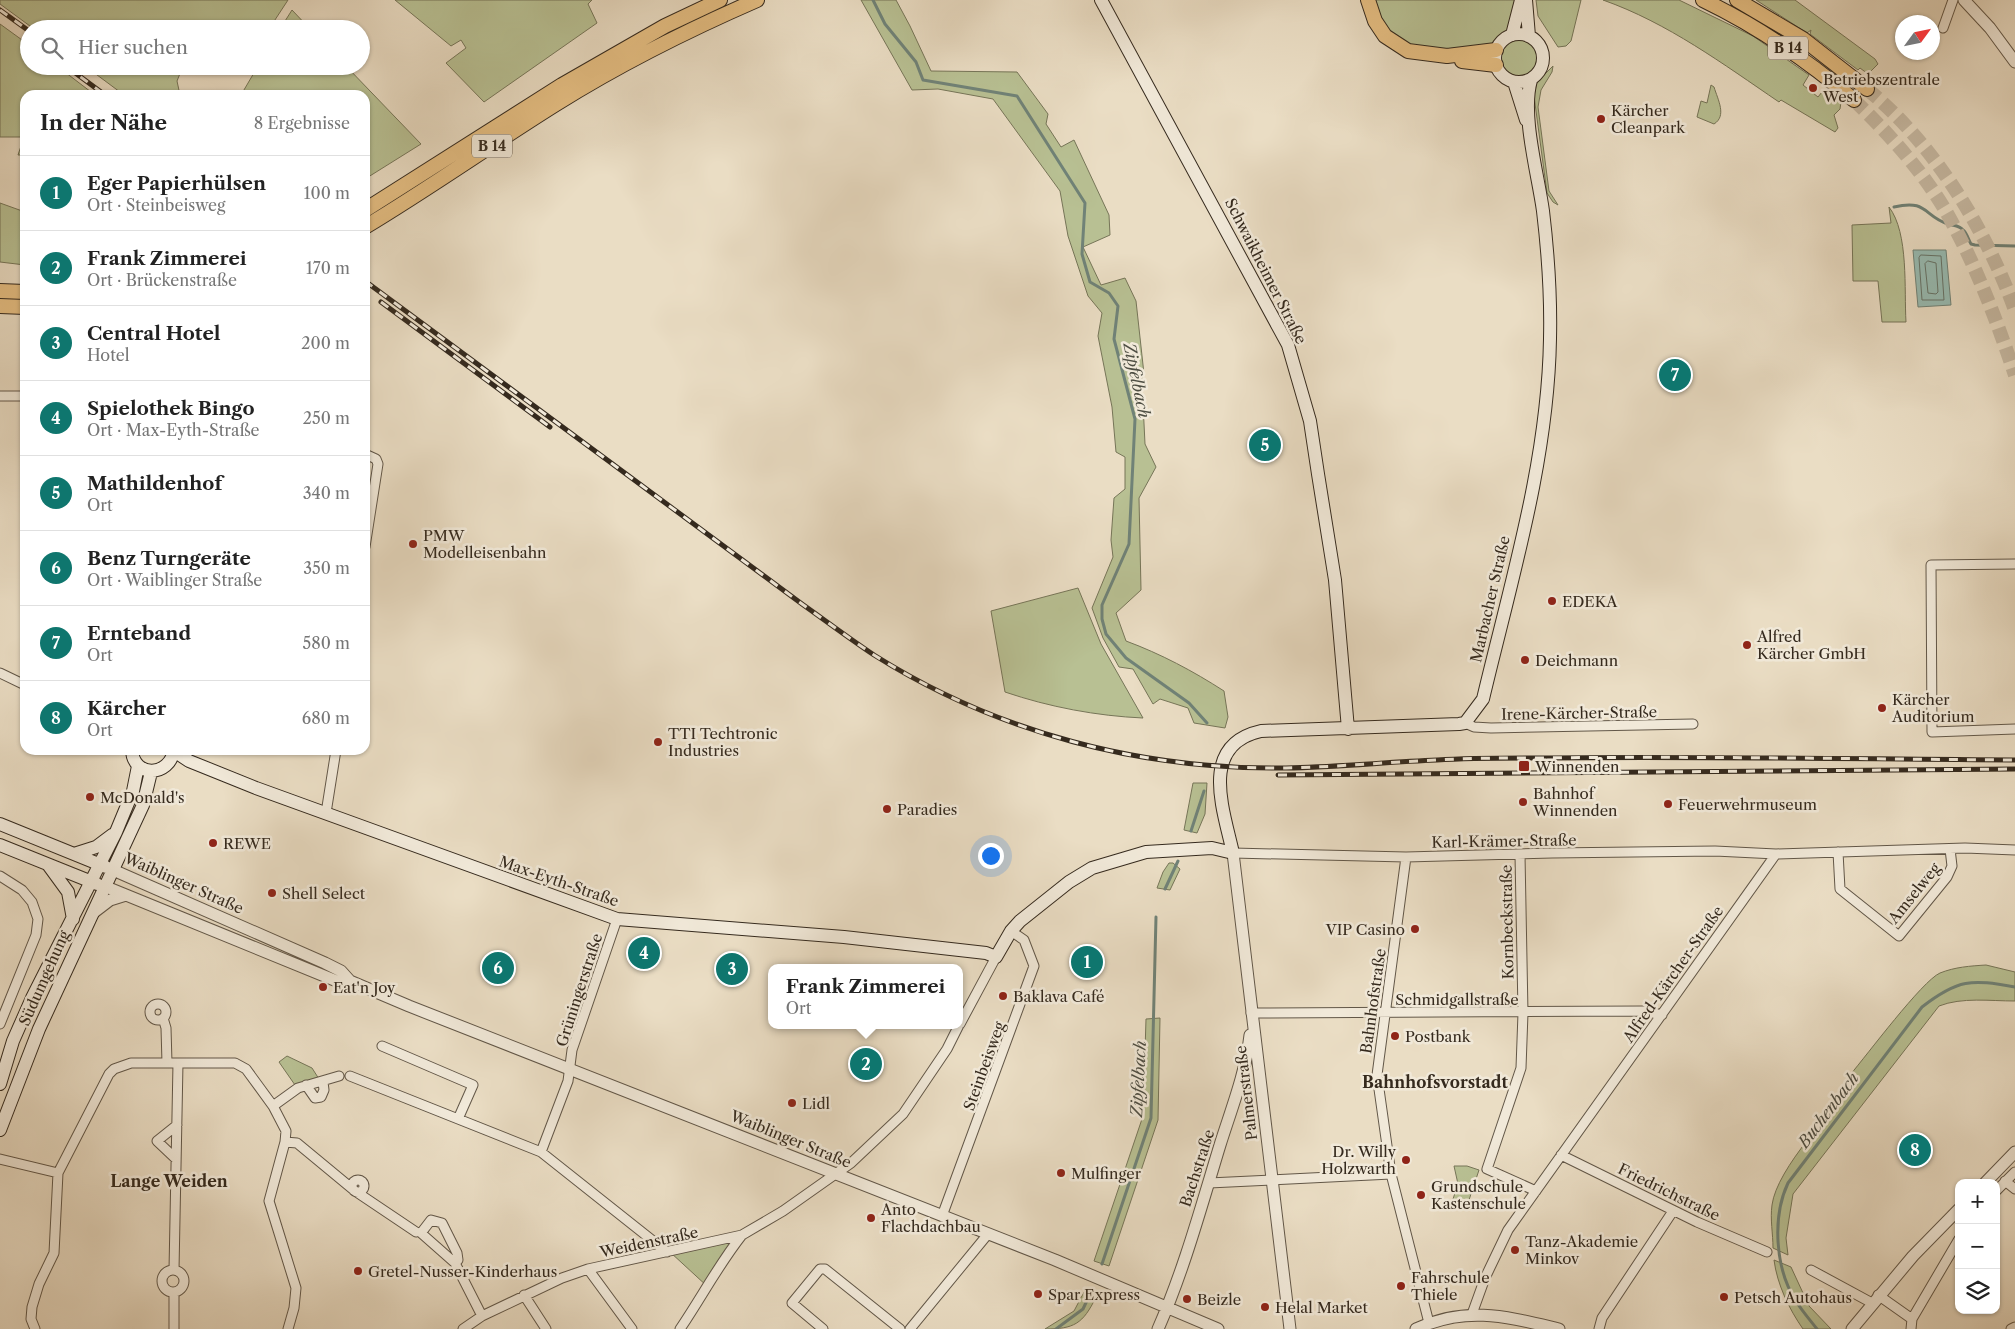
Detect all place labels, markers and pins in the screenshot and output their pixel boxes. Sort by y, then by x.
place label: Betriebszentrale West [1822,70,1940,106]
marker: Betriebszentrale West [1807,82,1819,94]
place label: Kärcher Cleanpark [1611,101,1686,137]
marker: Kärcher Cleanpark [1595,113,1607,125]
pin: 7 [1659,356,1691,394]
pin: 5 [1249,426,1281,464]
place label: PMW Modelleisenbahn [423,526,547,562]
marker: PMW Modelleisenbahn [407,538,419,550]
place label: EDEKA [1562,592,1618,611]
marker: EDEKA [1546,595,1558,607]
place label: Alfred Kärcher GmbH [1756,627,1866,663]
marker: Alfred Kärcher GmbH [1741,639,1753,651]
place label: Deichmann [1535,651,1619,670]
marker: Deichmann [1519,654,1531,666]
place label: Kärcher Auditorium [1891,690,1974,726]
marker: Kärcher Auditorium [1876,702,1888,714]
place label: TTI Techtronic Industries [668,724,778,760]
marker: TTI Techtronic Industries [652,736,664,748]
place label: Winnenden [1534,757,1620,776]
marker: Winnenden [1517,759,1531,773]
place label: Bahnhof Winnenden [1532,784,1618,820]
place label: McDonald's [100,788,185,807]
marker: McDonald's [84,791,96,803]
place label: Feuerwehrmuseum [1678,795,1817,814]
marker: Bahnhof Winnenden [1517,796,1529,808]
marker: Feuerwehrmuseum [1662,798,1674,810]
place label: Paradies [897,800,957,819]
marker: Paradies [881,803,893,815]
place label: REWE [223,834,271,853]
marker: REWE [207,837,219,849]
place label: Shell Select [282,884,366,903]
marker: Shell Select [266,887,278,899]
place label: VIP Casino [1325,920,1405,939]
marker: VIP Casino [1409,923,1421,935]
pin: 4 [628,934,660,972]
pin: 1 [1071,943,1103,981]
pin: 6 [482,949,514,987]
pin: 3 [716,950,748,988]
place label: Eat'n Joy [333,978,396,997]
marker: Eat'n Joy [317,981,329,993]
place label: Baklava Café [1013,987,1105,1006]
marker: Baklava Café [997,990,1009,1002]
place label: Postbank [1405,1027,1472,1046]
marker: Postbank [1389,1030,1401,1042]
pin: 2 [850,1045,882,1083]
place label: Lidl [802,1094,831,1113]
marker: Lidl [786,1097,798,1109]
pin: 8 [1899,1131,1931,1169]
place label: Dr. Willy Holzwarth [1321,1142,1397,1178]
marker: Dr. Willy Holzwarth [1400,1154,1412,1166]
place label: Mulfinger [1071,1164,1142,1183]
marker: Mulfinger [1055,1167,1067,1179]
place label: Grundschule Kastenschule [1431,1177,1526,1213]
marker: Grundschule Kastenschule [1415,1189,1427,1201]
place label: Anto Flachdachbau [880,1200,981,1236]
marker: Anto Flachdachbau [865,1212,877,1224]
place label: Tanz-Akademie Minkov [1525,1232,1638,1268]
marker: Tanz-Akademie Minkov [1509,1244,1521,1256]
place label: Gretel-Nusser-Kinderhaus [368,1262,557,1281]
marker: Gretel-Nusser-Kinderhaus [352,1265,364,1277]
place label: Fahrschule Thiele [1411,1268,1490,1304]
marker: Fahrschule Thiele [1395,1280,1407,1292]
place label: Spar Express [1048,1285,1140,1304]
marker: Spar Express [1032,1288,1044,1300]
place label: Petsch Autohaus [1734,1288,1852,1307]
place label: Beizle [1197,1290,1241,1309]
marker: Petsch Autohaus [1718,1291,1730,1303]
marker: Beizle [1181,1293,1193,1305]
place label: Helal Market [1275,1298,1368,1317]
marker: Helal Market [1259,1301,1271,1313]

